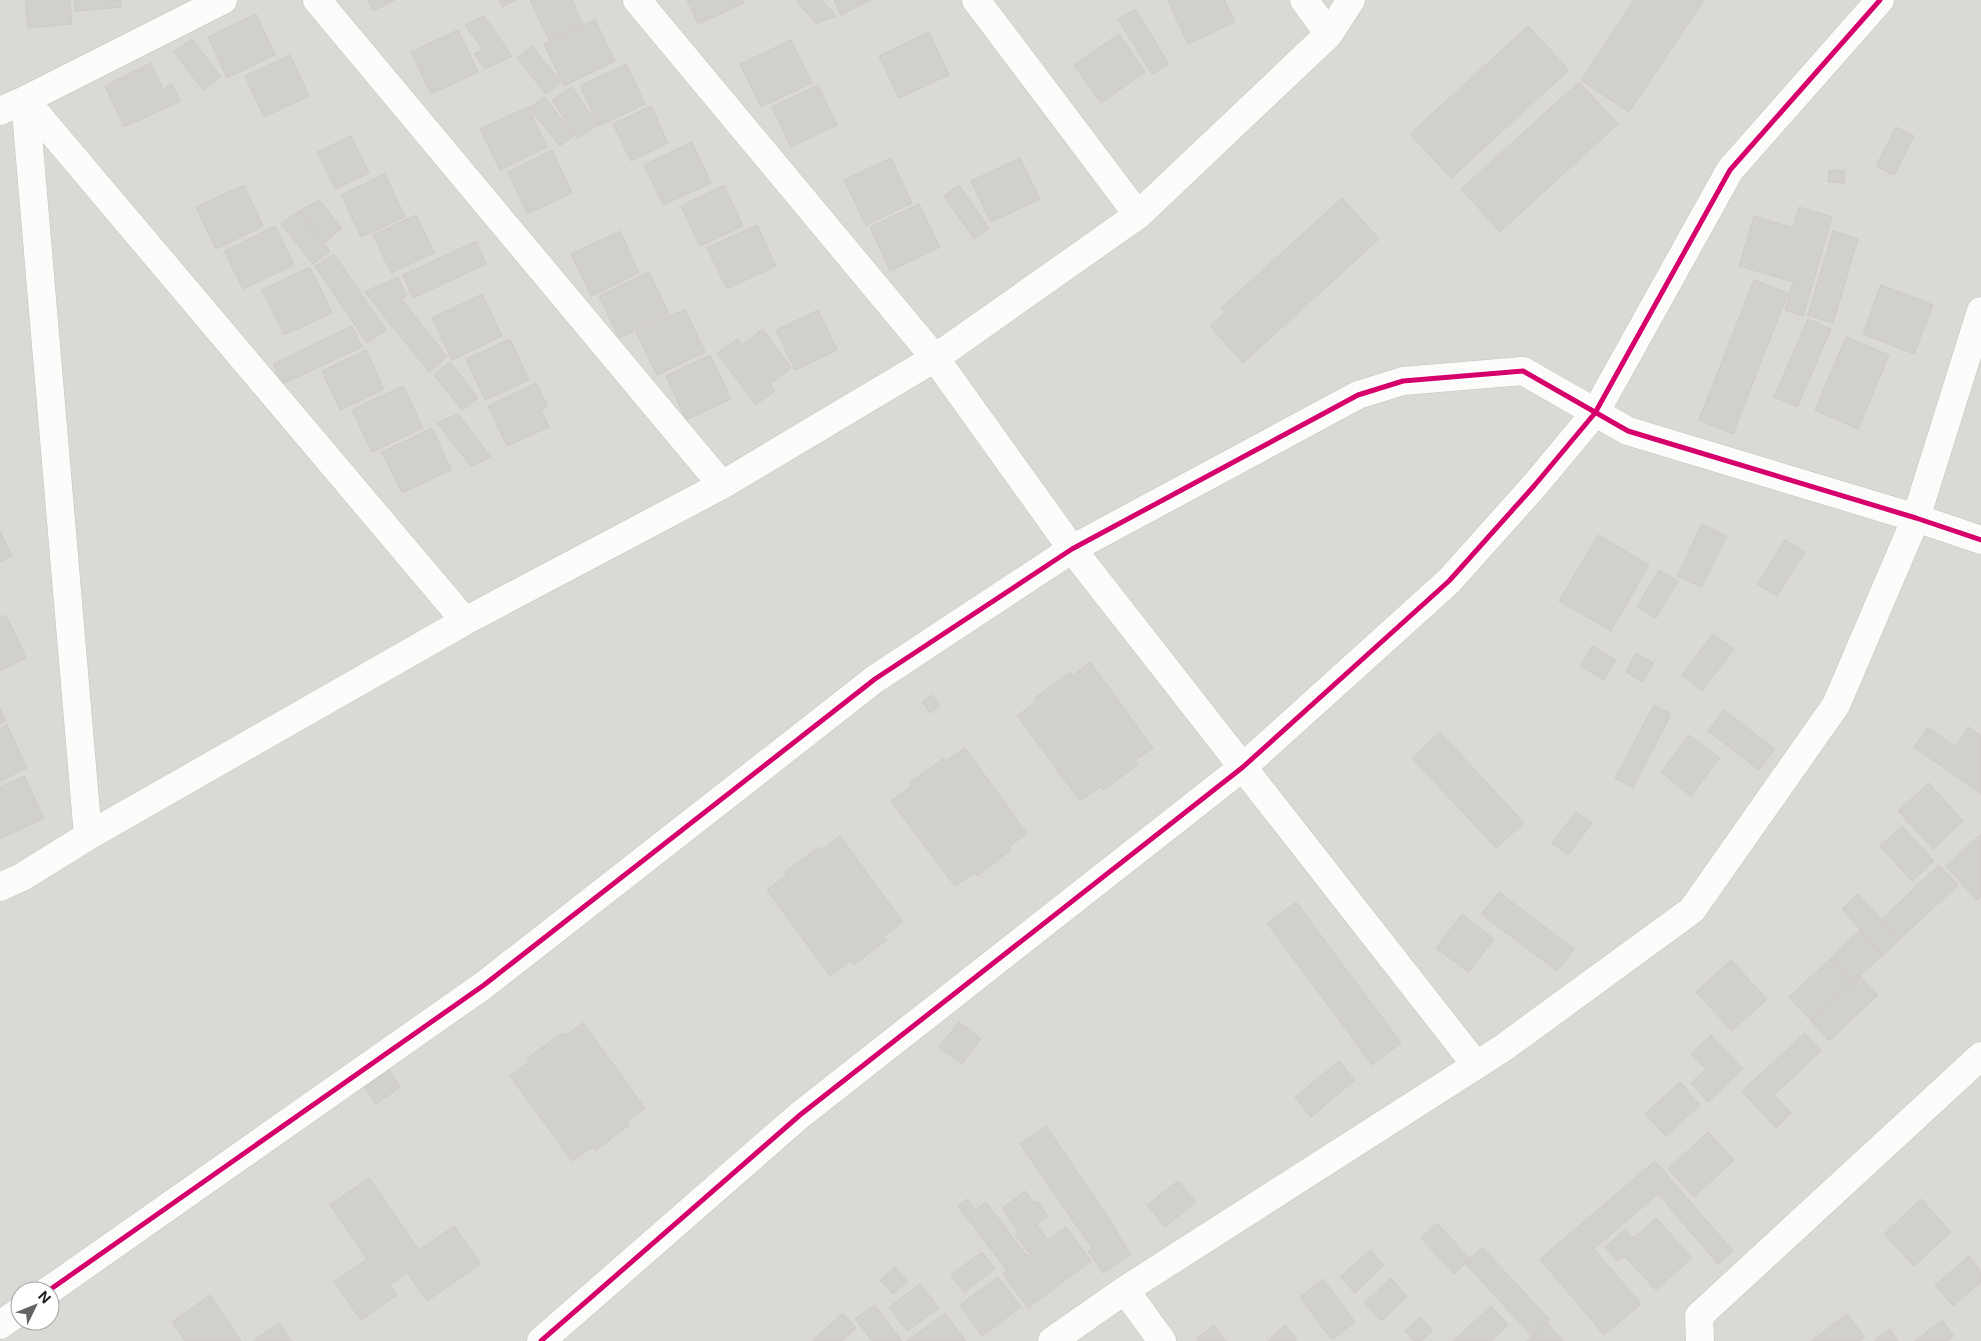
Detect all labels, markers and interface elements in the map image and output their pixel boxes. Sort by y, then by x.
north arrow [10,1281,60,1331]
text: N [35,1287,55,1306]

